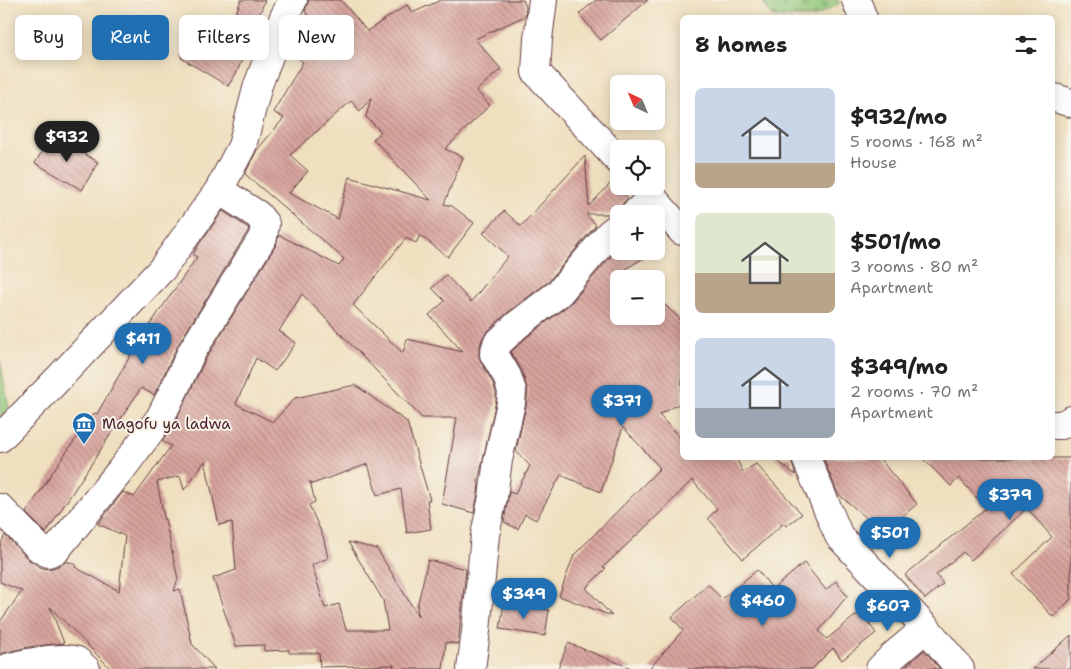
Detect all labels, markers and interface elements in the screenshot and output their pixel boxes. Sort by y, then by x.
chip: Buy [15,15,82,60]
chip: Rent [92,15,169,60]
chip: Filters [179,15,269,60]
chip: New [279,15,354,60]
text: 8 homes [695,31,787,59]
icon: filters [1012,31,1040,59]
north arrow [610,75,665,130]
map controls [610,75,665,325]
text: $932/mo [850,103,947,131]
icon: home [735,108,795,168]
pin: $932 [37,120,97,163]
text: $932 [45,126,89,147]
text: 5 rooms · 168 m² [850,131,983,152]
button: locate [610,140,665,195]
text: House [850,152,897,173]
button: + [610,205,665,260]
text: $501/mo [850,228,941,256]
icon: home [735,233,795,293]
text: 3 rooms · 80 m² [850,256,978,277]
button: − [610,270,665,325]
text: Apartment [850,277,933,298]
pin: $411 [113,322,173,365]
text: $411 [125,328,161,349]
text: $349/mo [850,353,948,381]
icon: home [735,358,795,418]
text: 2 rooms · 70 m² [850,381,978,402]
pin: $371 [592,384,652,427]
text: $371 [602,390,642,411]
text: Apartment [850,402,933,423]
museum icon: Magofu ya ladwa [71,411,97,445]
place label: Magofu ya ladwa [102,414,231,434]
pin: $379 [980,478,1040,521]
text: $379 [988,484,1032,505]
pin: $501 [860,516,920,559]
text: $501 [870,522,910,543]
pin: $349 [494,578,554,620]
text: $349 [502,583,546,604]
pin: $460 [733,584,793,627]
text: $460 [741,590,785,611]
pin: $607 [858,590,918,632]
text: $607 [866,595,910,616]

